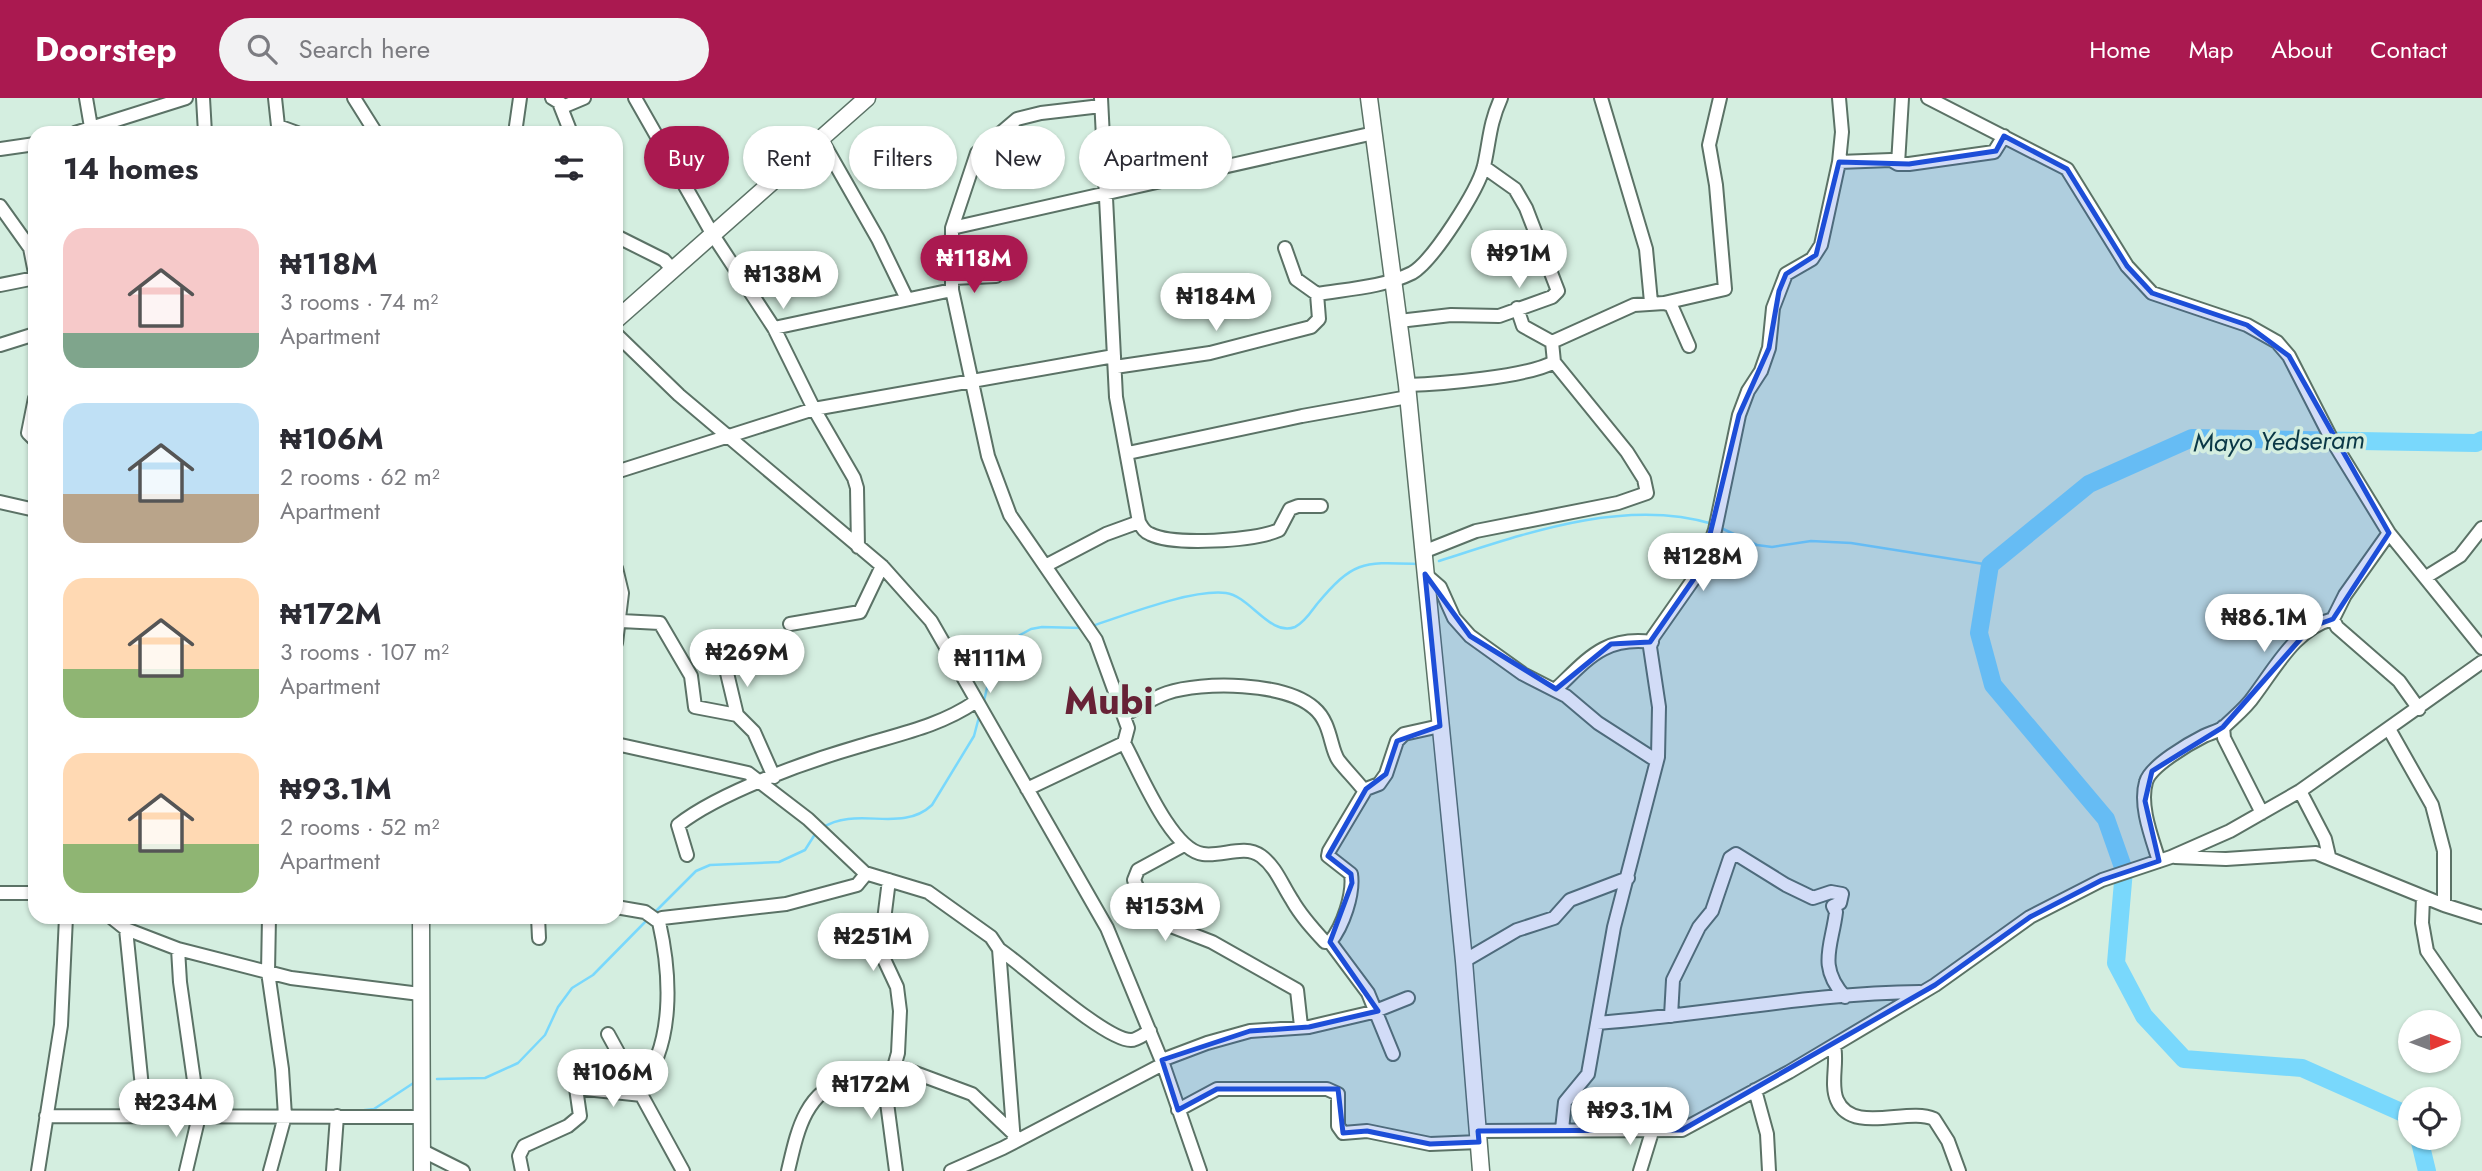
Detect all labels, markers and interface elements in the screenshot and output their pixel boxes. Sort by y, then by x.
search box [219,18,709,81]
text: Doorstep [35,26,177,73]
icon: search [243,30,281,68]
text: Search here [299,30,430,68]
text: Home [2089,32,2151,67]
text: Map [2189,32,2233,67]
text: About [2271,32,2332,67]
text: Contact [2370,32,2447,67]
chip: Buy [644,126,729,189]
chip: Rent [743,126,835,189]
chip: Filters [849,126,957,189]
chip: New [971,126,1065,189]
chip: Apartment [1079,126,1232,189]
text: 14 homes [63,147,198,190]
icon: filters [550,149,588,187]
pin: ₦91M [1478,230,1560,290]
pin: ₦118M [925,236,1023,295]
text: ₦91M [1487,236,1551,270]
text: ₦118M [937,241,1011,275]
text: ₦118M [280,242,378,285]
pin: ₦138M [734,252,832,311]
icon: home [119,256,203,340]
text: ₦138M [744,257,822,291]
pin: ₦184M [1167,274,1265,333]
text: ₦184M [1176,279,1256,313]
text: 3 rooms · 74 m² [280,285,438,319]
text: Apartment [280,319,380,353]
text: ₦106M [280,417,384,460]
water label: Mayo Yedseram [2193,421,2365,461]
icon: home [119,431,203,515]
text: 2 rooms · 62 m² [280,460,440,494]
text: Apartment [280,494,380,528]
pin: ₦128M [1654,533,1752,593]
text: ₦128M [1664,539,1742,573]
text: ₦172M [280,592,381,635]
pin: ₦86.1M [2207,594,2321,654]
text: ₦86.1M [2221,600,2307,634]
icon: home [119,606,203,690]
pin: ₦269M [698,630,796,689]
text: 3 rooms · 107 m² [280,635,449,669]
text: ₦269M [706,635,788,669]
pin: ₦111M [941,636,1039,695]
text: ₦111M [954,641,1026,675]
text: Apartment [280,669,380,703]
district label: Mubi [1064,673,1154,728]
text: ₦93.1M [280,767,392,810]
icon: home [119,781,203,865]
text: 2 rooms · 52 m² [280,810,439,844]
text: Apartment [280,844,380,878]
pin: ₦153M [1116,884,1214,943]
text: ₦153M [1126,889,1204,923]
pin: ₦251M [824,914,922,973]
text: ₦251M [834,919,912,953]
north arrow [2398,1010,2460,1073]
map controls [2398,1010,2461,1150]
pin: ₦106M [564,1049,662,1109]
text: ₦106M [573,1055,653,1089]
pin: ₦172M [822,1062,920,1121]
text: ₦172M [832,1067,910,1101]
pin: ₦234M [127,1080,225,1139]
text: ₦234M [135,1085,217,1119]
button: locate [2398,1087,2461,1150]
pin: ₦93.1M [1573,1088,1687,1147]
text: ₦93.1M [1587,1093,1673,1127]

